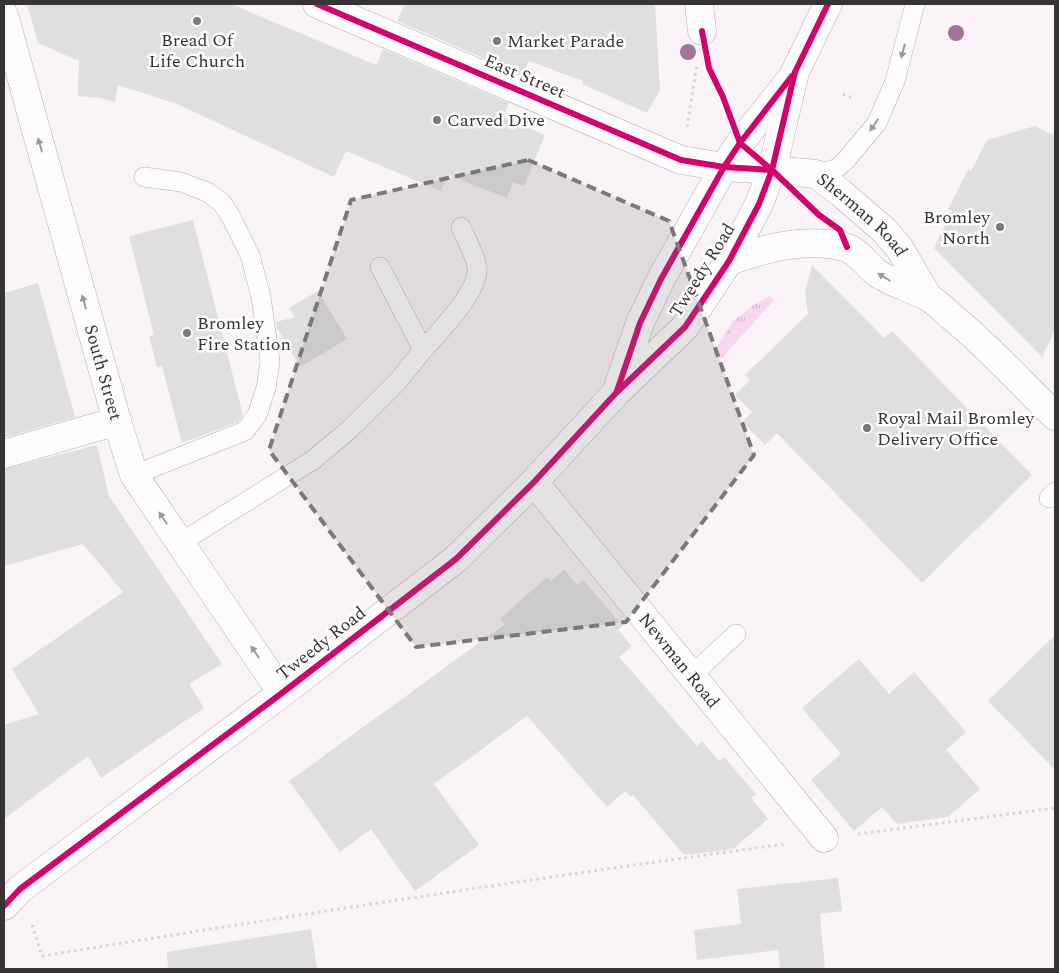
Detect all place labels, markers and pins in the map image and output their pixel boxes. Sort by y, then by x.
marker: Bread Of Life Church [191,15,203,27]
place label: Bread Of Life Church [149,27,245,75]
place label: Market Parade [507,28,624,55]
marker: Market Parade [491,35,503,47]
place label: Carved Dive [447,107,545,134]
marker: Carved Dive [431,114,443,126]
place label: Bromley North [923,204,991,252]
marker: Bromley North [994,221,1006,233]
place label: Bromley Fire Station [197,310,291,358]
marker: Bromley Fire Station [181,327,193,339]
place label: Royal Mail Bromley Delivery Office [877,405,1035,453]
marker: Royal Mail Bromley Delivery Office [861,422,873,434]

